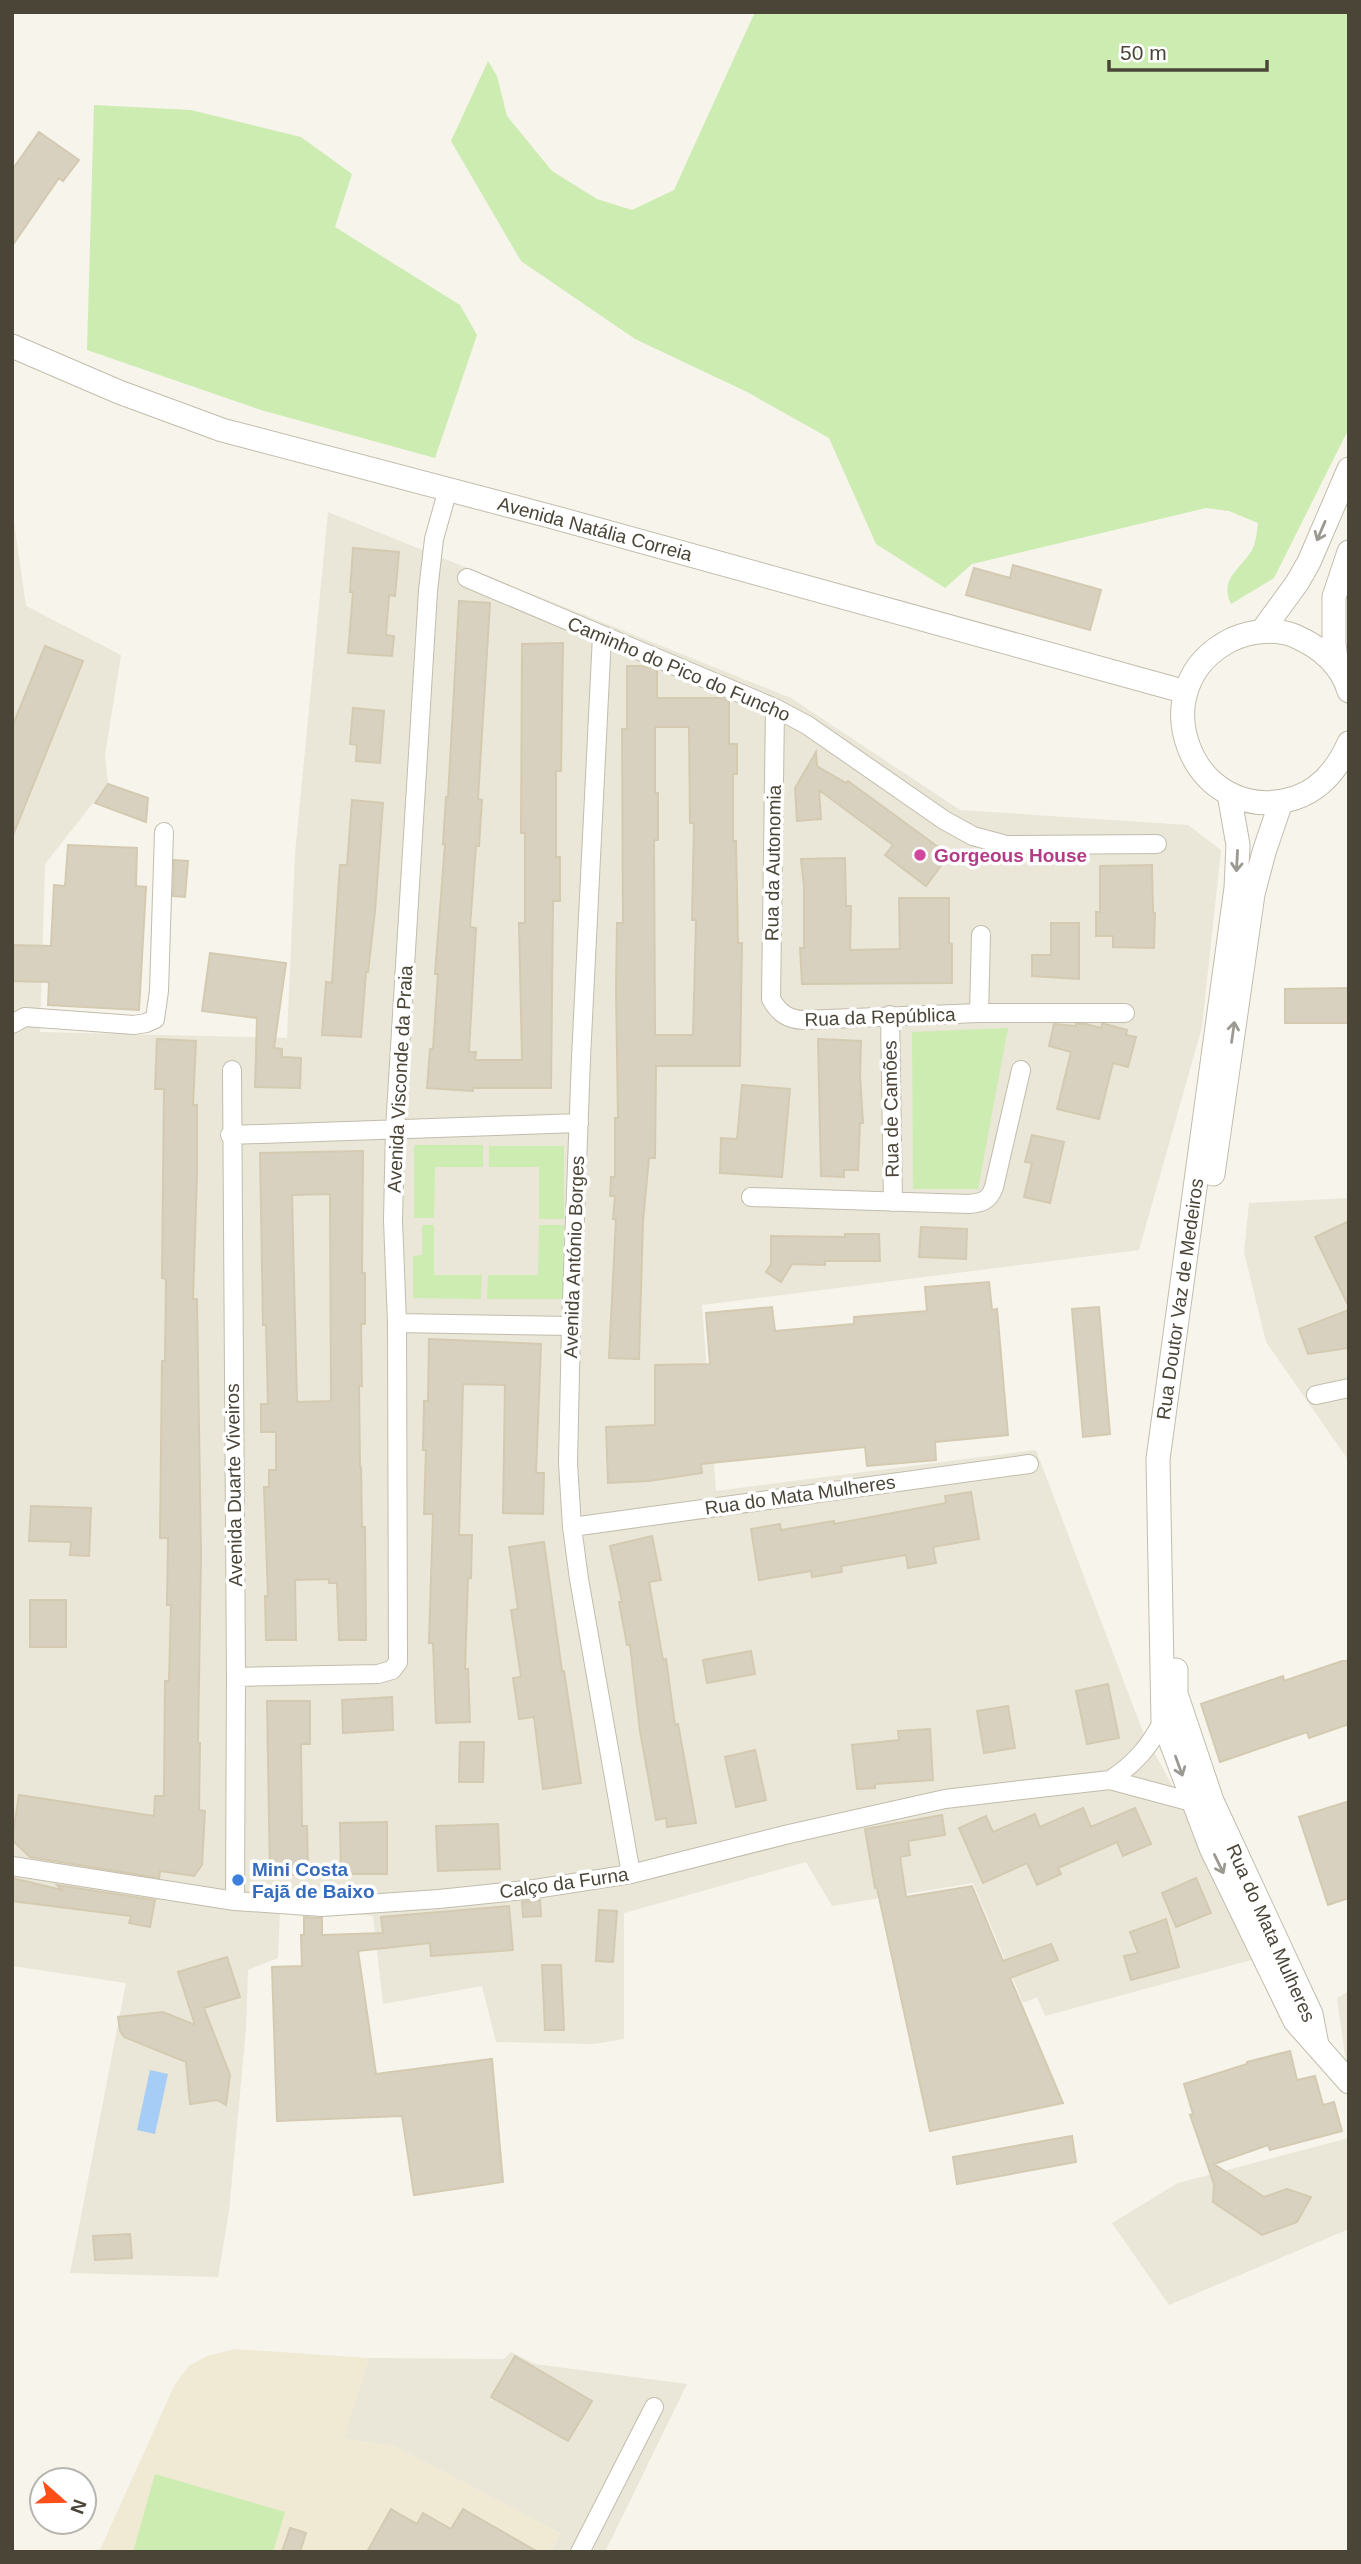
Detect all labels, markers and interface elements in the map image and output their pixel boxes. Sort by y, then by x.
scale bar [1109,28,1266,72]
text: 50 m [1120,41,1167,64]
street label: Avenida Natália Correia [496,493,695,565]
one-way arrow [1314,520,1327,542]
street label: Caminho do Pico do Funcho [565,612,793,726]
street label: Rua da Autonomia [761,784,785,941]
place label: Gorgeous House [934,845,1087,866]
marker: Gorgeous House [912,847,928,863]
one-way arrow [1231,849,1244,872]
street label: Avenida Visconde da Praia [384,964,416,1193]
street label: Rua da República [804,1004,956,1030]
one-way arrow [1227,1021,1240,1044]
street label: Rua de Camões [879,1040,903,1178]
street label: Avenida António Borges [560,1155,588,1359]
street label: Rua Doutor Vaz de Medeiros [1153,1177,1207,1421]
street label: Avenida Duarte Viveiros [222,1383,246,1587]
street label: Rua do Mata Mulheres [703,1471,897,1519]
one-way arrow [1174,1755,1187,1777]
street label: Rua do Mata Mulheres [1222,1841,1320,2025]
one-way arrow [1212,1853,1226,1874]
place label: Mini Costa Fajã de Baixo [252,1859,375,1902]
street label: Calço da Furna [498,1864,630,1902]
marker: Mini Costa Fajã de Baixo [230,1872,246,1888]
north arrow [28,2466,98,2536]
text: N [66,2497,91,2517]

